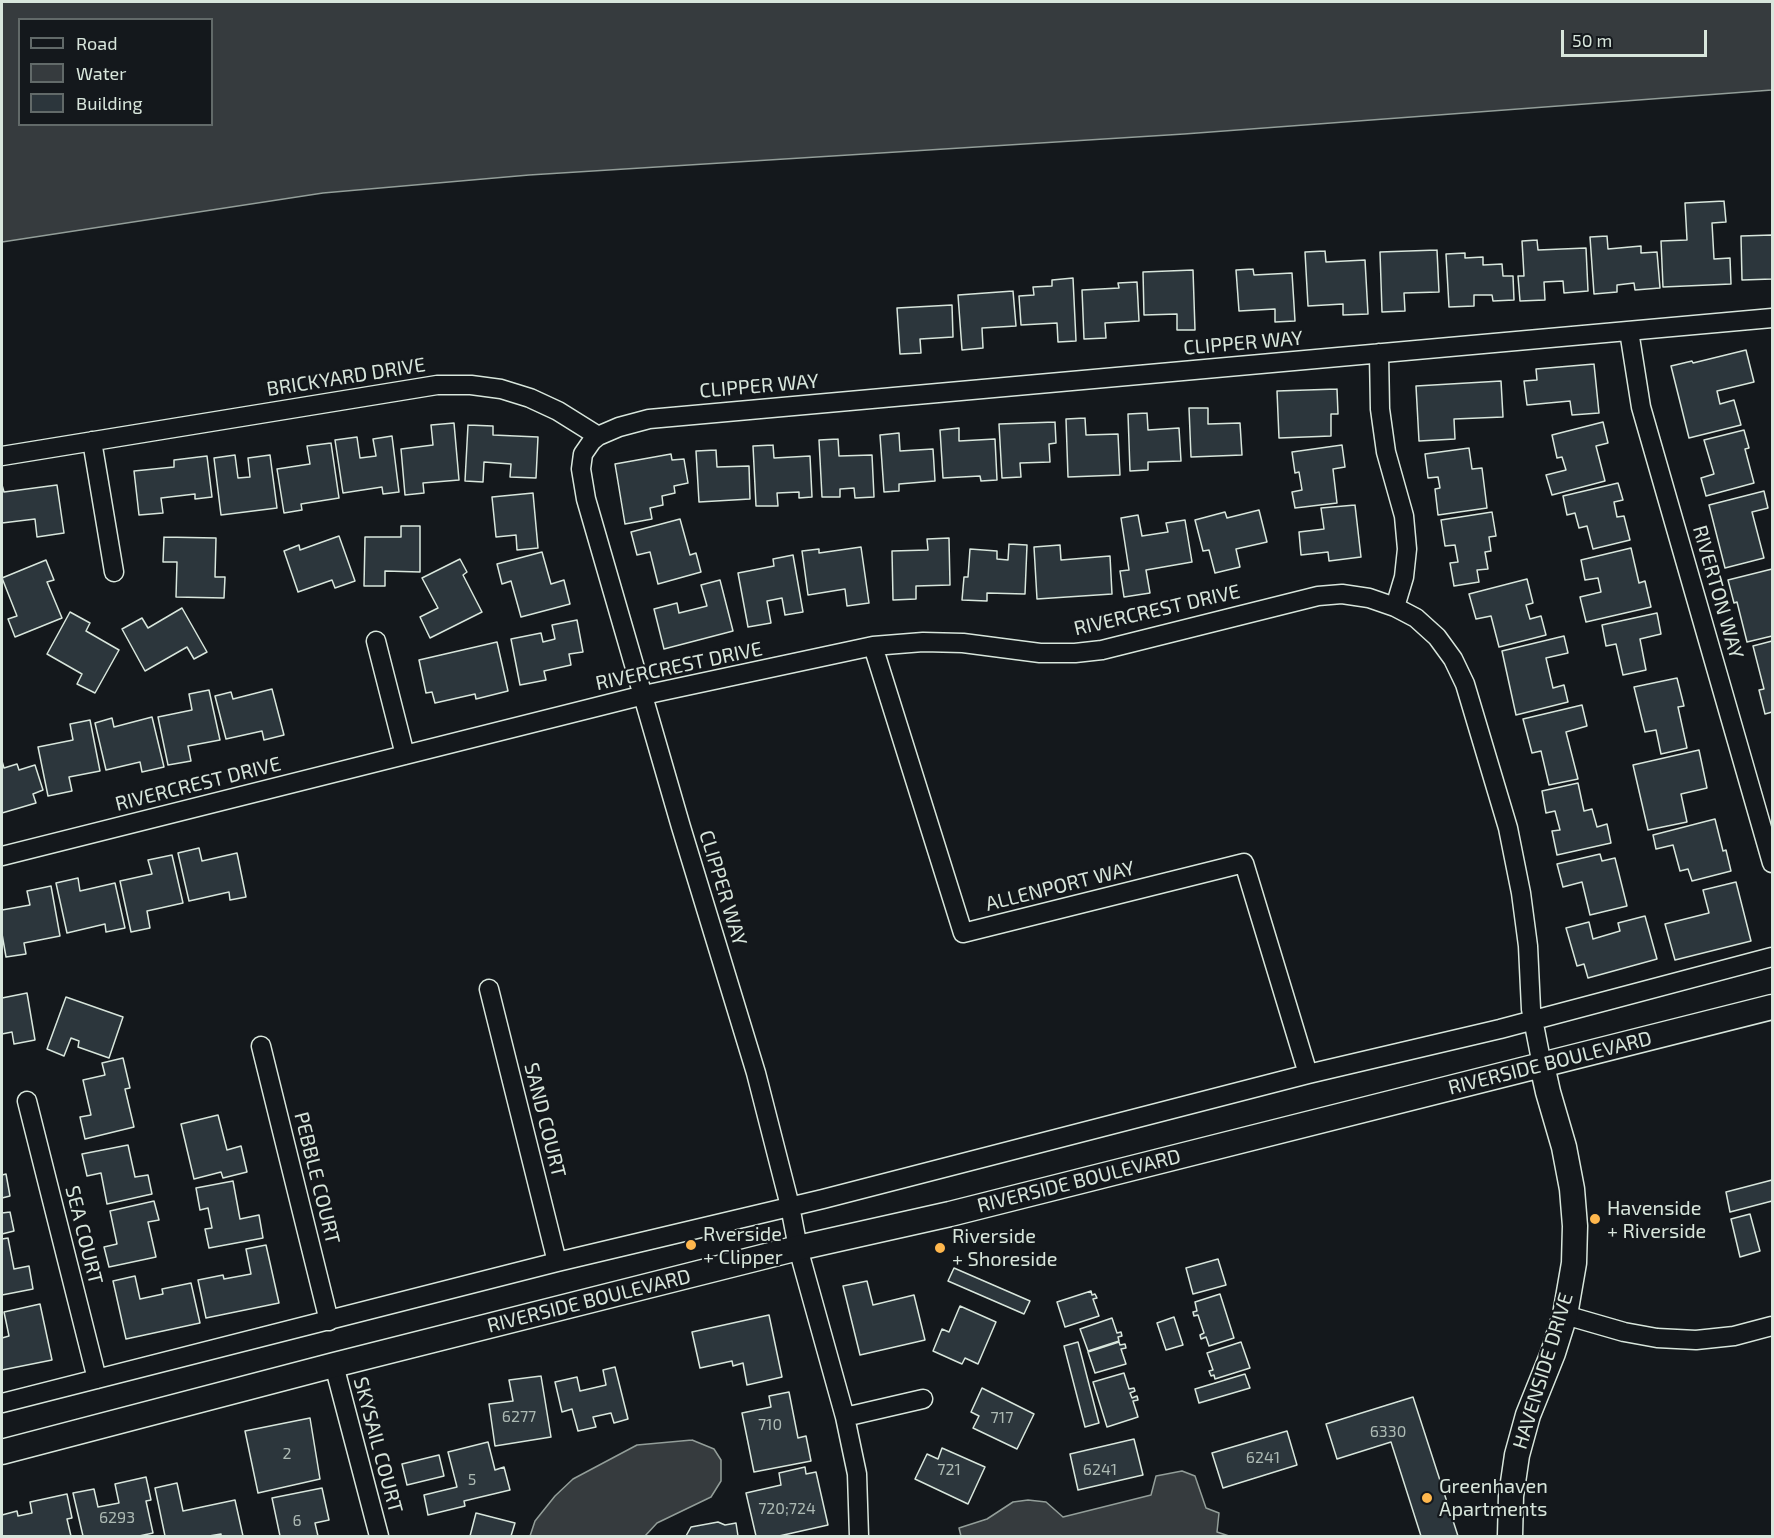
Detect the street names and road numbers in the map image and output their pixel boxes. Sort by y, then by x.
street label: CLIPPER WAY [1182,326,1304,360]
street label: BRICKYARD DRIVE [265,353,427,401]
street label: CLIPPER WAY [698,369,820,403]
street label: RIVERTON WAY [1687,523,1749,661]
street label: RIVERCREST DRIVE [1072,579,1242,641]
street label: RIVERCREST DRIVE [593,637,765,695]
street label: RIVERCREST DRIVE [113,752,283,816]
street label: CLIPPER WAY [694,827,752,949]
street label: ALLENPORT WAY [983,856,1137,916]
street label: RIVERSIDE BOULEVARD [1446,1026,1654,1100]
street label: SAND COURT [519,1060,571,1180]
street label: PEBBLE COURT [289,1109,345,1247]
street label: RIVERSIDE BOULEVARD [975,1144,1183,1218]
street label: SEA COURT [60,1183,108,1287]
street label: RIVERSIDE BOULEVARD [485,1264,693,1338]
street label: HAVENSIDE DRIVE [1508,1290,1578,1452]
street label: SKYSAIL COURT [348,1374,408,1516]

